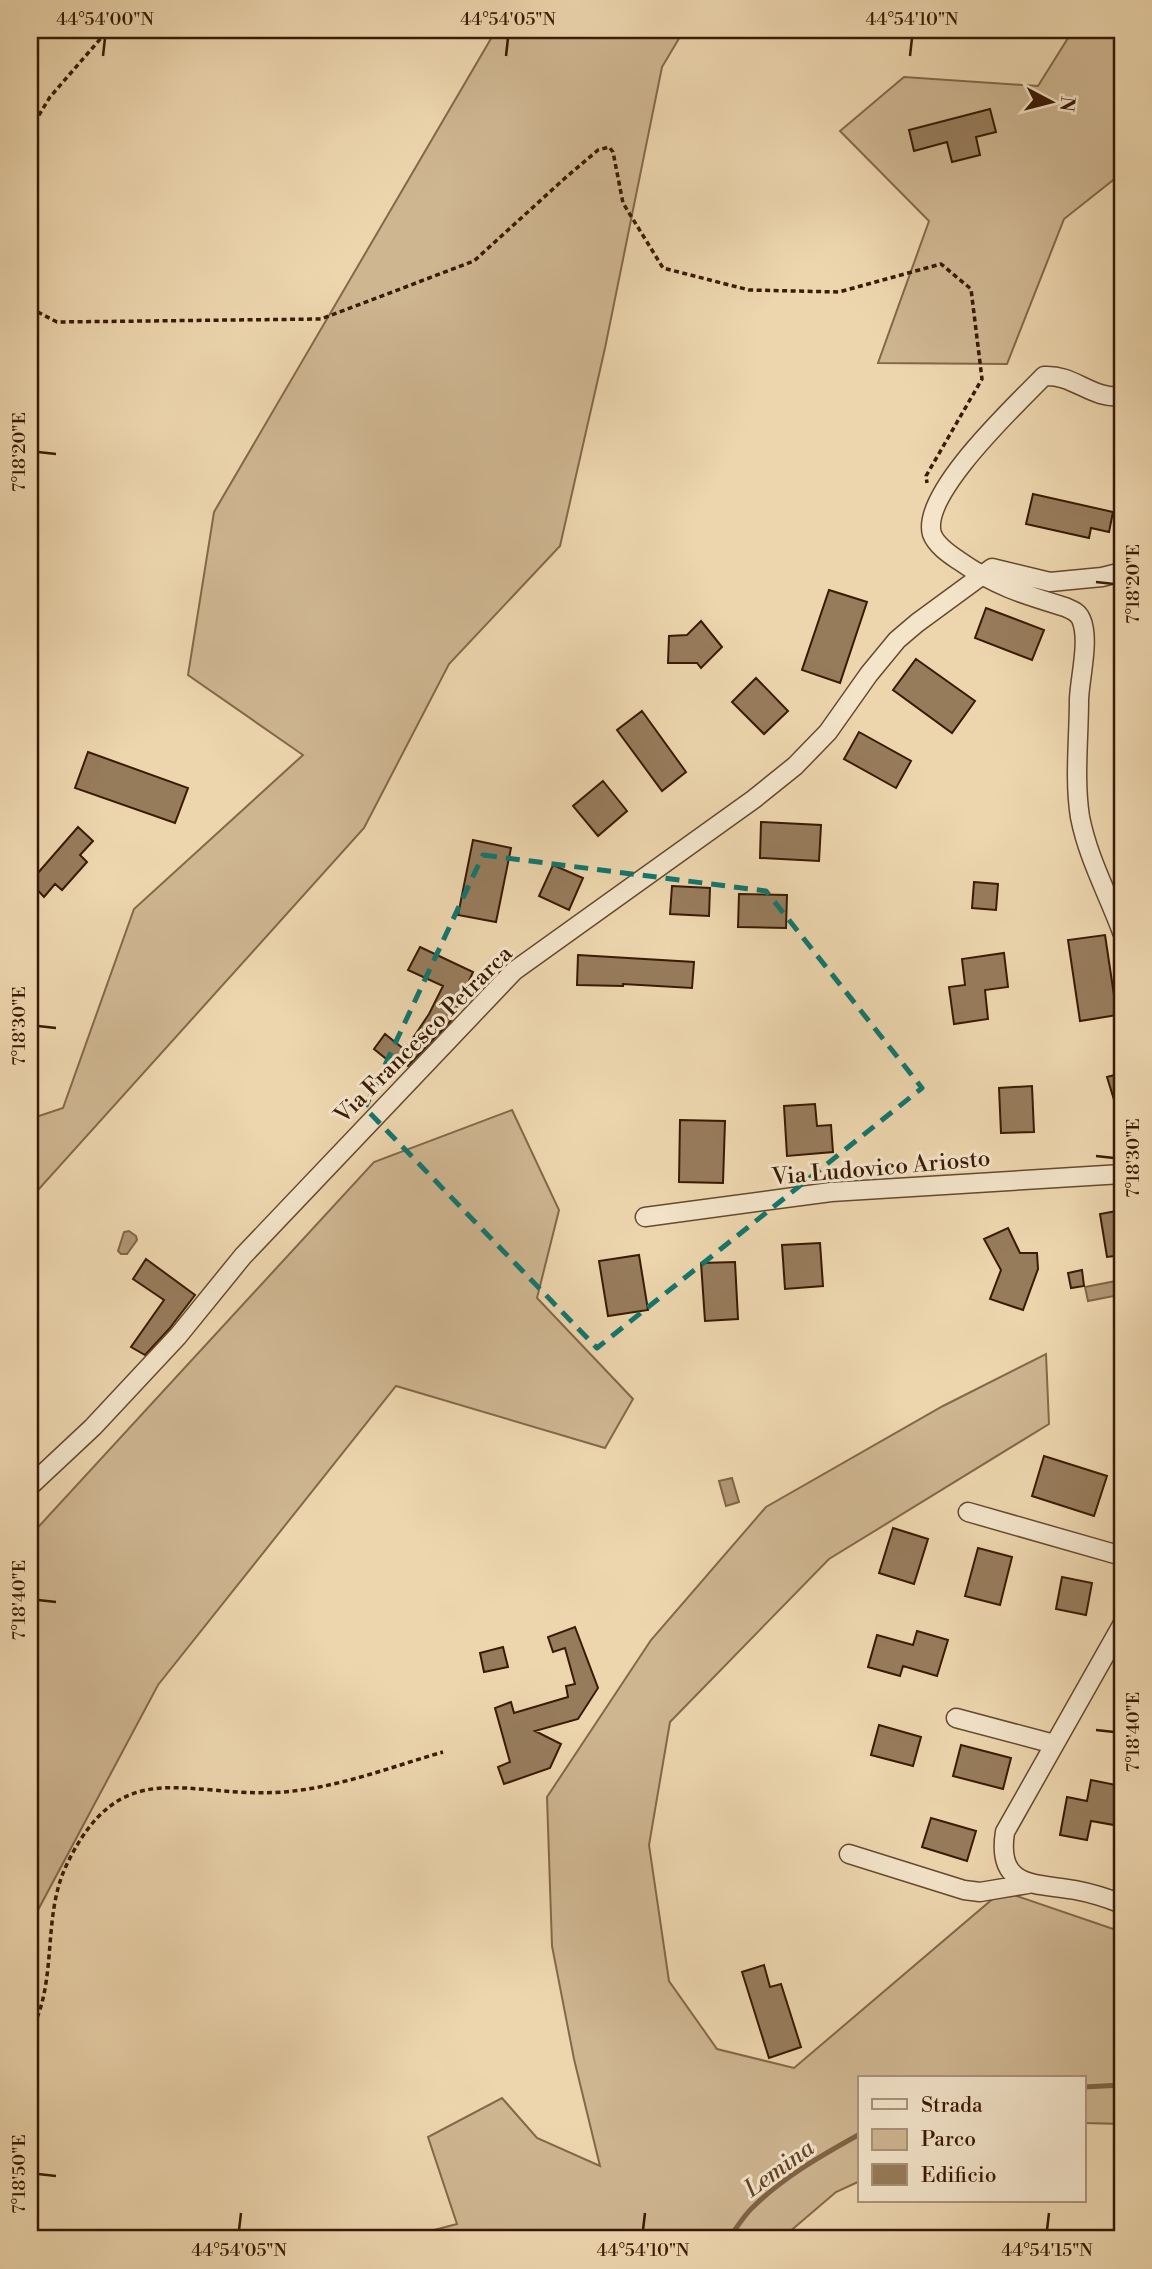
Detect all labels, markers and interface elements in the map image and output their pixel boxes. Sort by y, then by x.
text: 44°54'00"N [56,8,154,31]
text: 44°54'05"N [460,8,556,31]
text: 44°54'10"N [866,8,959,31]
north arrow [1016,66,1086,136]
text: N [1054,95,1080,113]
text: 7°18'20"E [8,412,31,492]
text: 7°18'20"E [1122,544,1145,624]
street label: Via Francesco Petrarca [328,940,519,1130]
text: 7°18'30"E [8,986,31,1066]
text: 7°18'30"E [1122,1118,1145,1198]
street label: Via Ludovico Ariosto [770,1145,991,1192]
text: 7°18'40"E [8,1560,31,1640]
text: 7°18'40"E [1122,1692,1145,1772]
legend [858,2076,1086,2202]
text: Strada [921,2093,983,2119]
text: Parco [921,2127,976,2153]
water label: Lemina [738,2133,821,2205]
text: 7°18'50"E [8,2134,31,2214]
text: Edificio [921,2163,997,2189]
text: 44°54'05"N [191,2239,287,2262]
text: 44°54'10"N [597,2239,690,2262]
text: 44°54'15"N [1001,2239,1093,2262]

